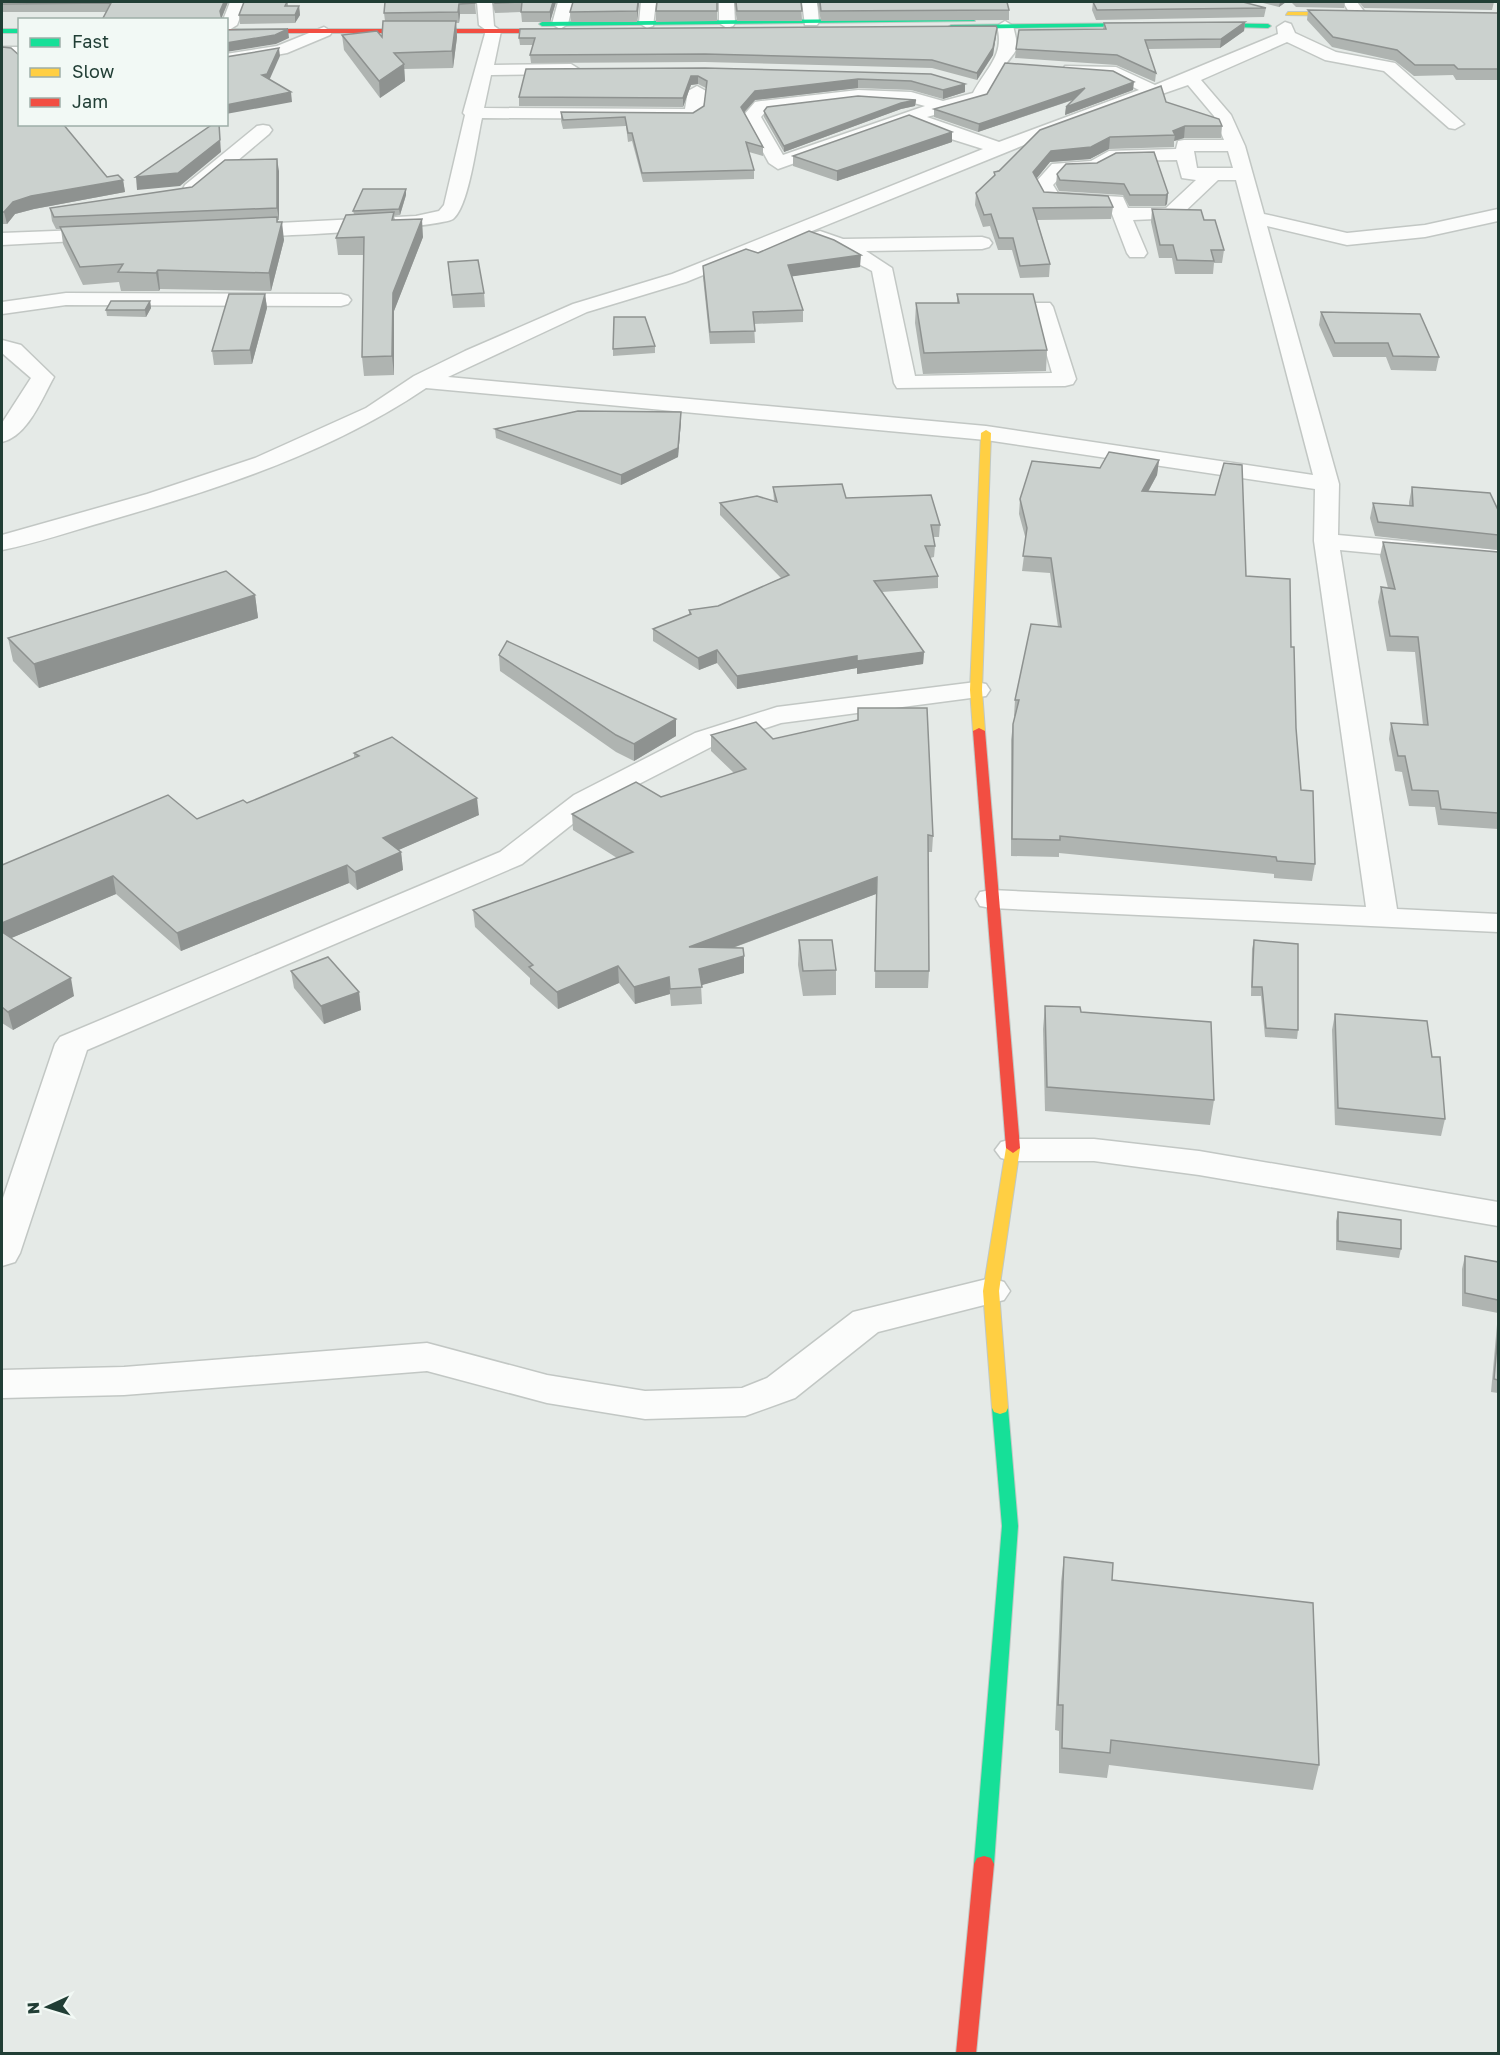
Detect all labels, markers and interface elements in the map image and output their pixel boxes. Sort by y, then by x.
legend [18,18,228,126]
text: Fast [72,30,109,52]
text: Slow [72,60,115,82]
text: Jam [72,90,108,112]
north arrow [18,1977,78,2037]
text: N [23,2001,43,2015]

